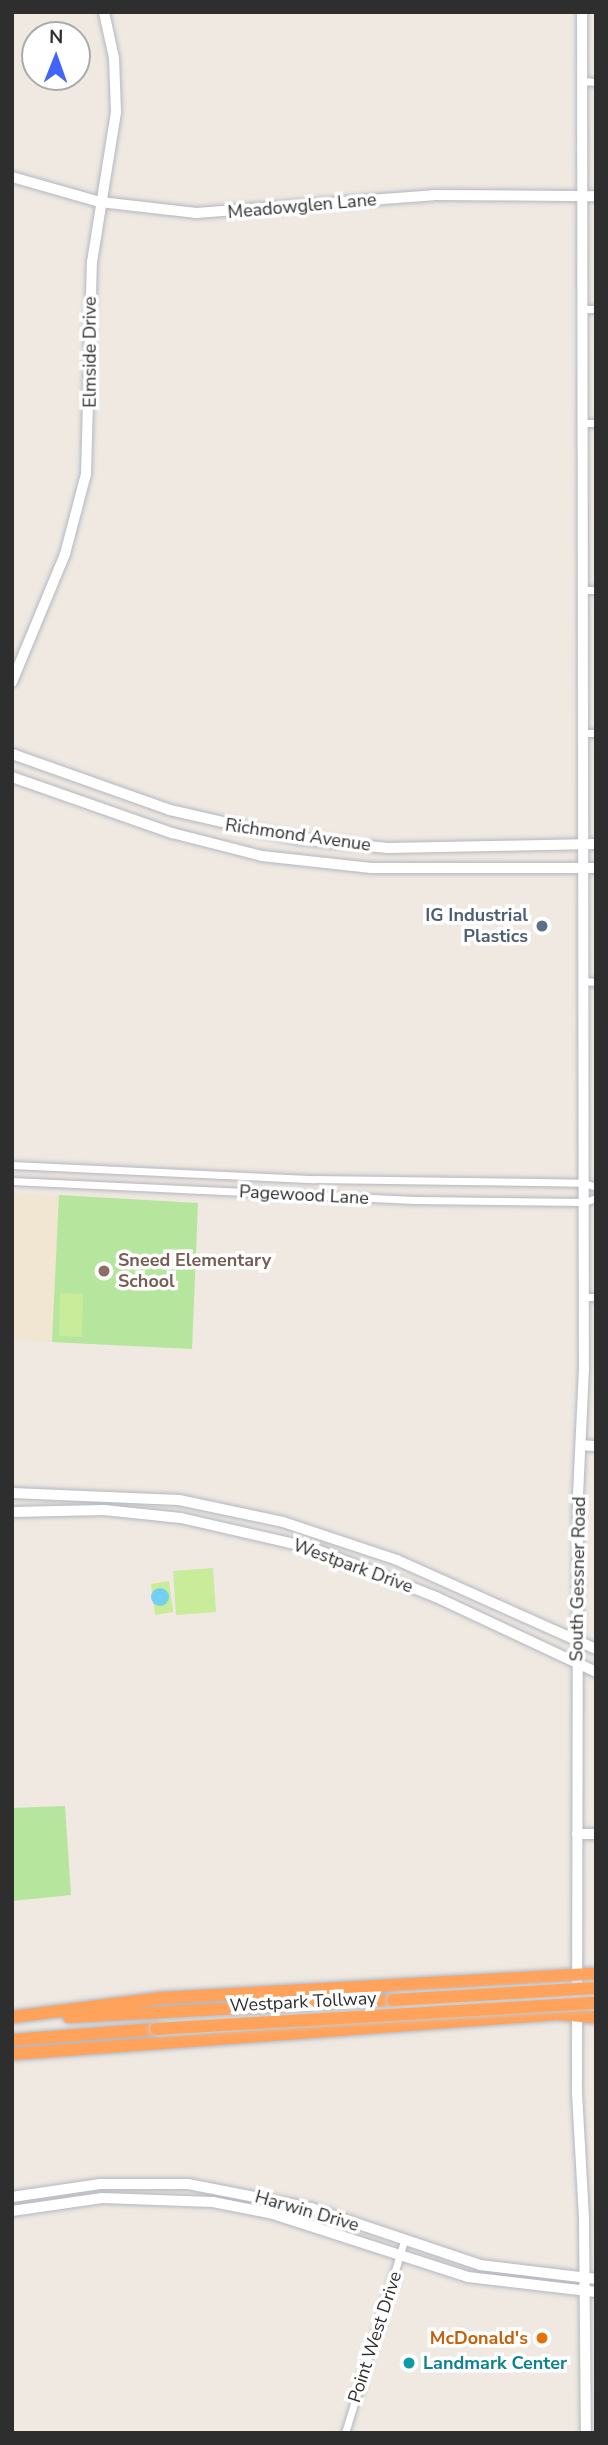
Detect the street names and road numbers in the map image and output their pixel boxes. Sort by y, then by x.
street label: Meadowglen Lane [227,189,377,223]
street label: Elmside Drive [79,296,101,408]
street label: Richmond Avenue [224,814,372,856]
street label: Pagewood Lane [239,1181,369,1209]
street label: South Gessner Road [566,1496,590,1662]
street label: Westpark Drive [290,1534,416,1598]
street label: Westpark Tollway [229,1987,377,2017]
street label: Harwin Drive [253,2186,361,2236]
street label: Point West Drive [344,2269,406,2405]

